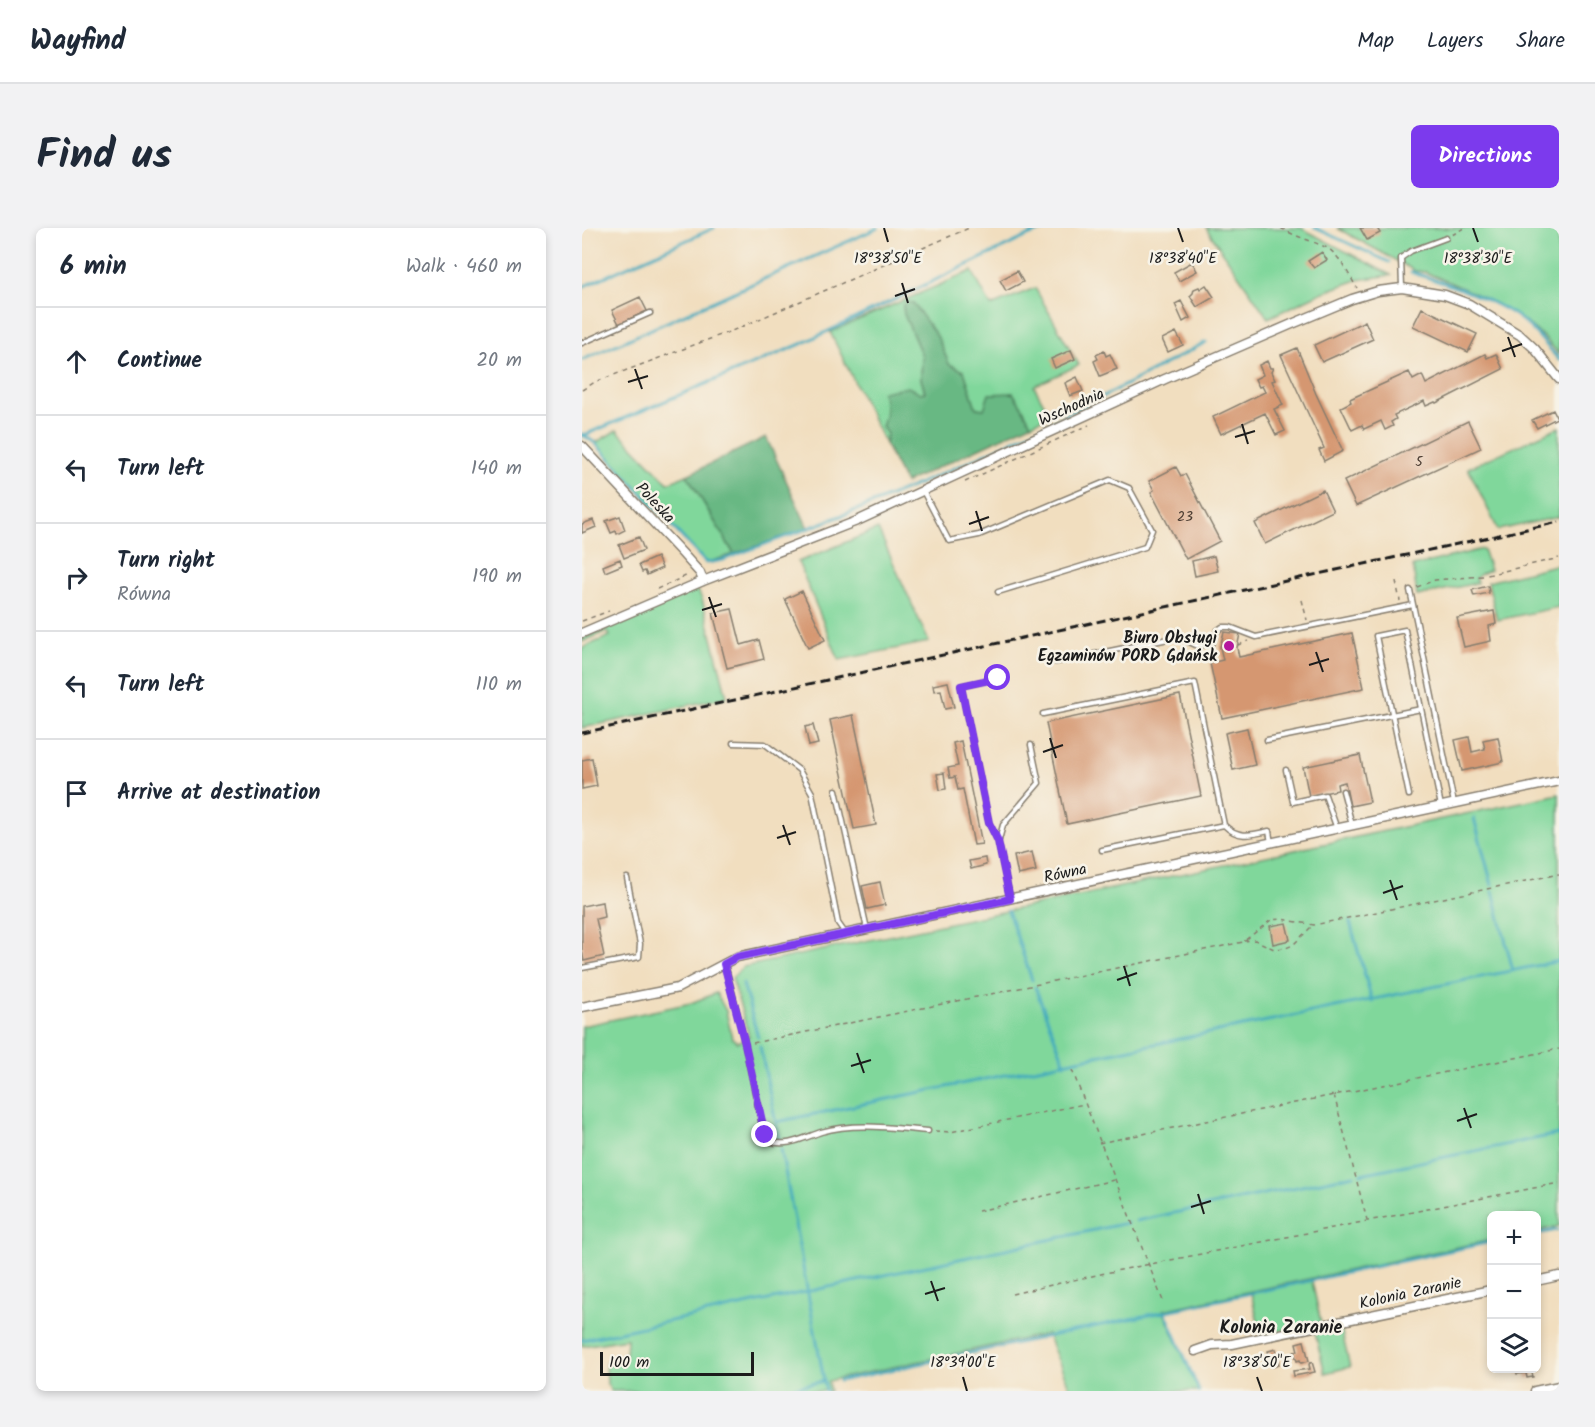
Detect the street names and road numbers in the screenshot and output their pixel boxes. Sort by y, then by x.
street label: Wschodnia [1035,382,1109,433]
street label: Poleska [629,477,681,529]
street label: Równa [1041,857,1089,890]
street label: Kolonia Zaranie [1357,1270,1464,1316]

